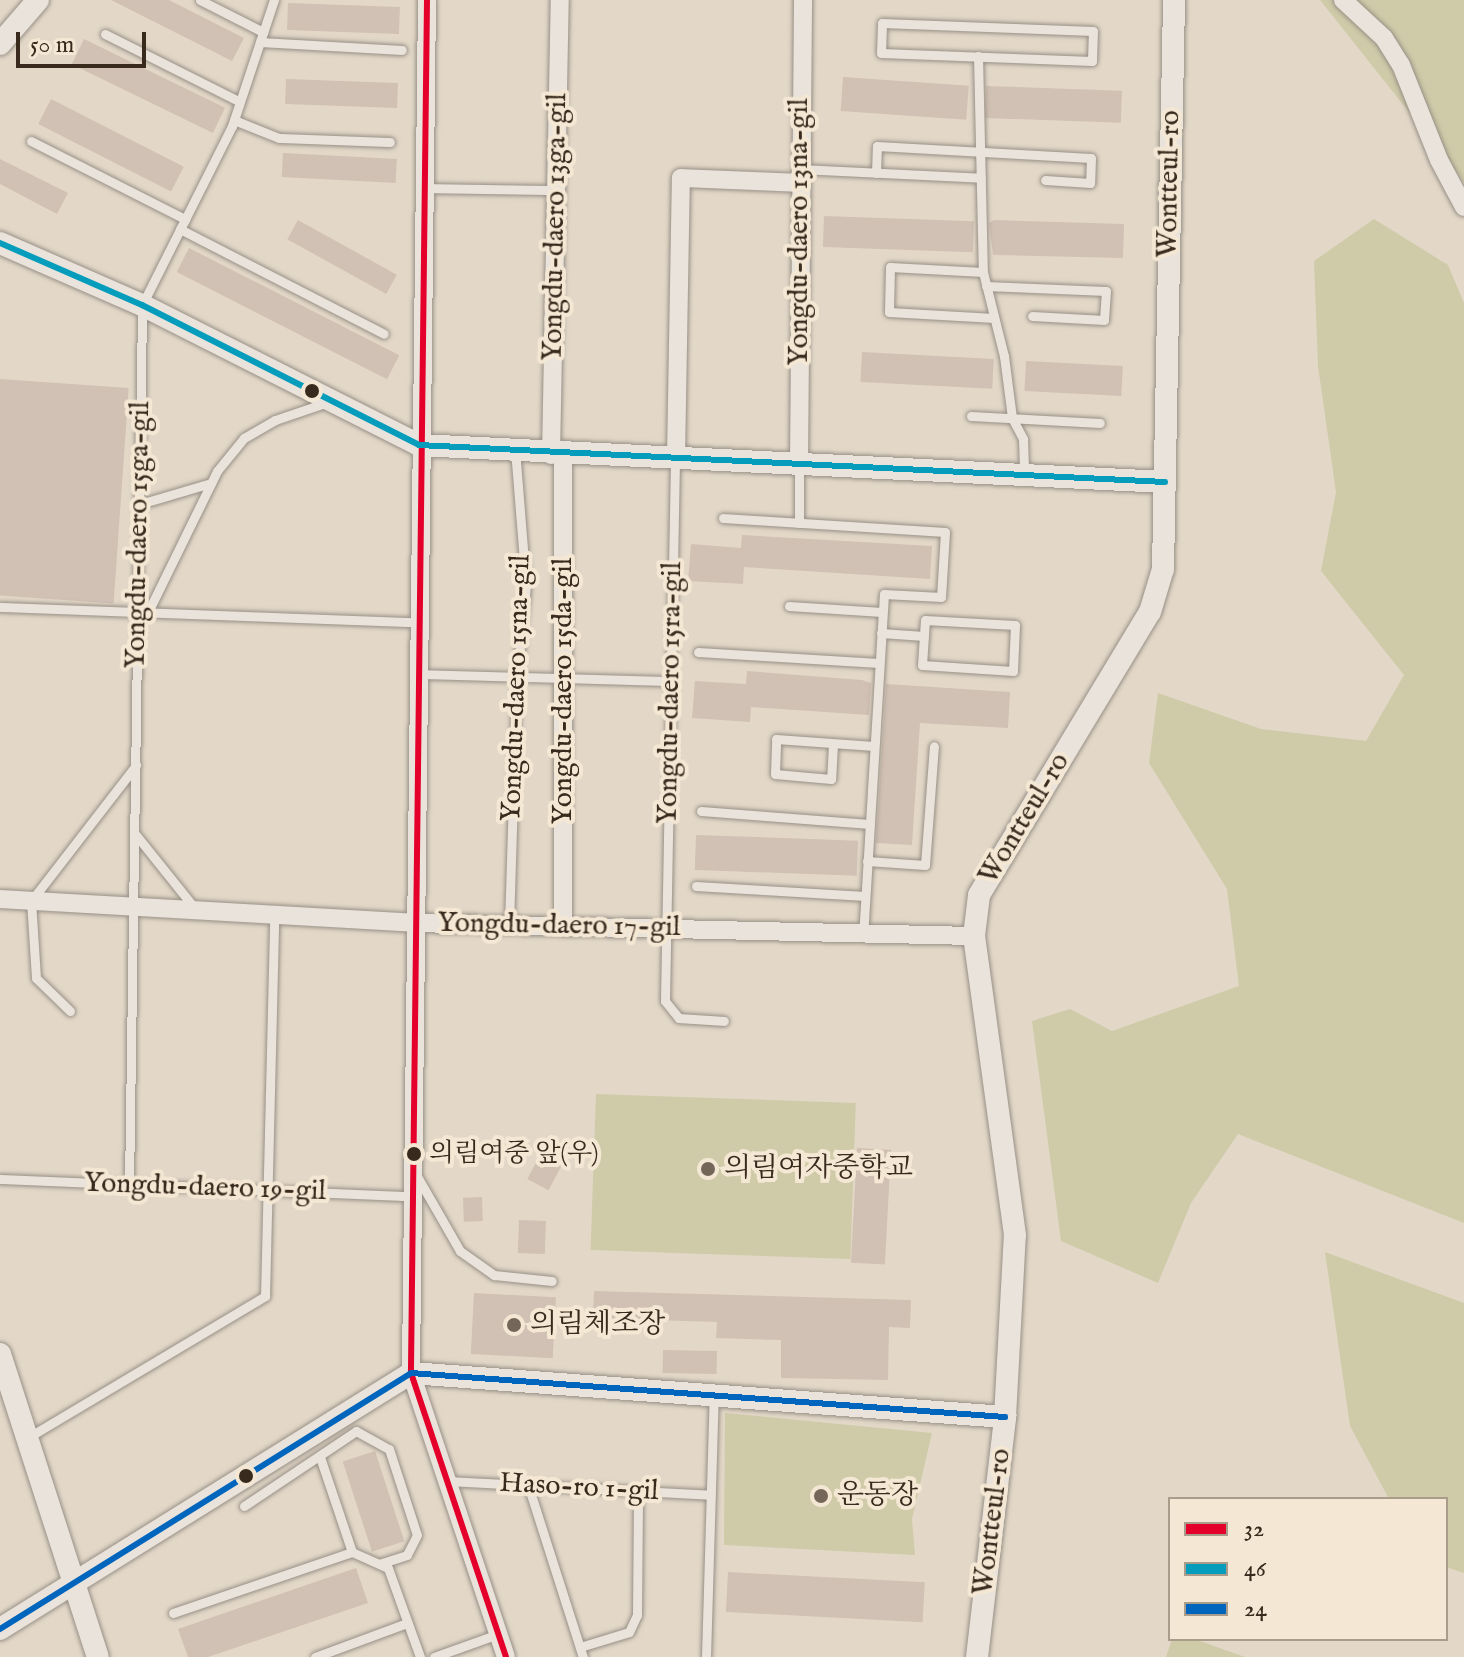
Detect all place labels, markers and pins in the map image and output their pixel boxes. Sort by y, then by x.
unlabelled marker [304,383,320,399]
place label: 의림여중 앞(우) [429,1138,599,1170]
marker: 의림여중 앞(우) [406,1146,422,1162]
place label: 의림여자중학교 [724,1152,913,1186]
marker: 의림여자중학교 [699,1160,717,1178]
place label: 의림체조장 [530,1308,665,1342]
marker: 의림체조장 [505,1316,523,1334]
unlabelled marker [238,1468,254,1484]
place label: 운동장 [837,1479,918,1513]
marker: 운동장 [812,1487,830,1505]

